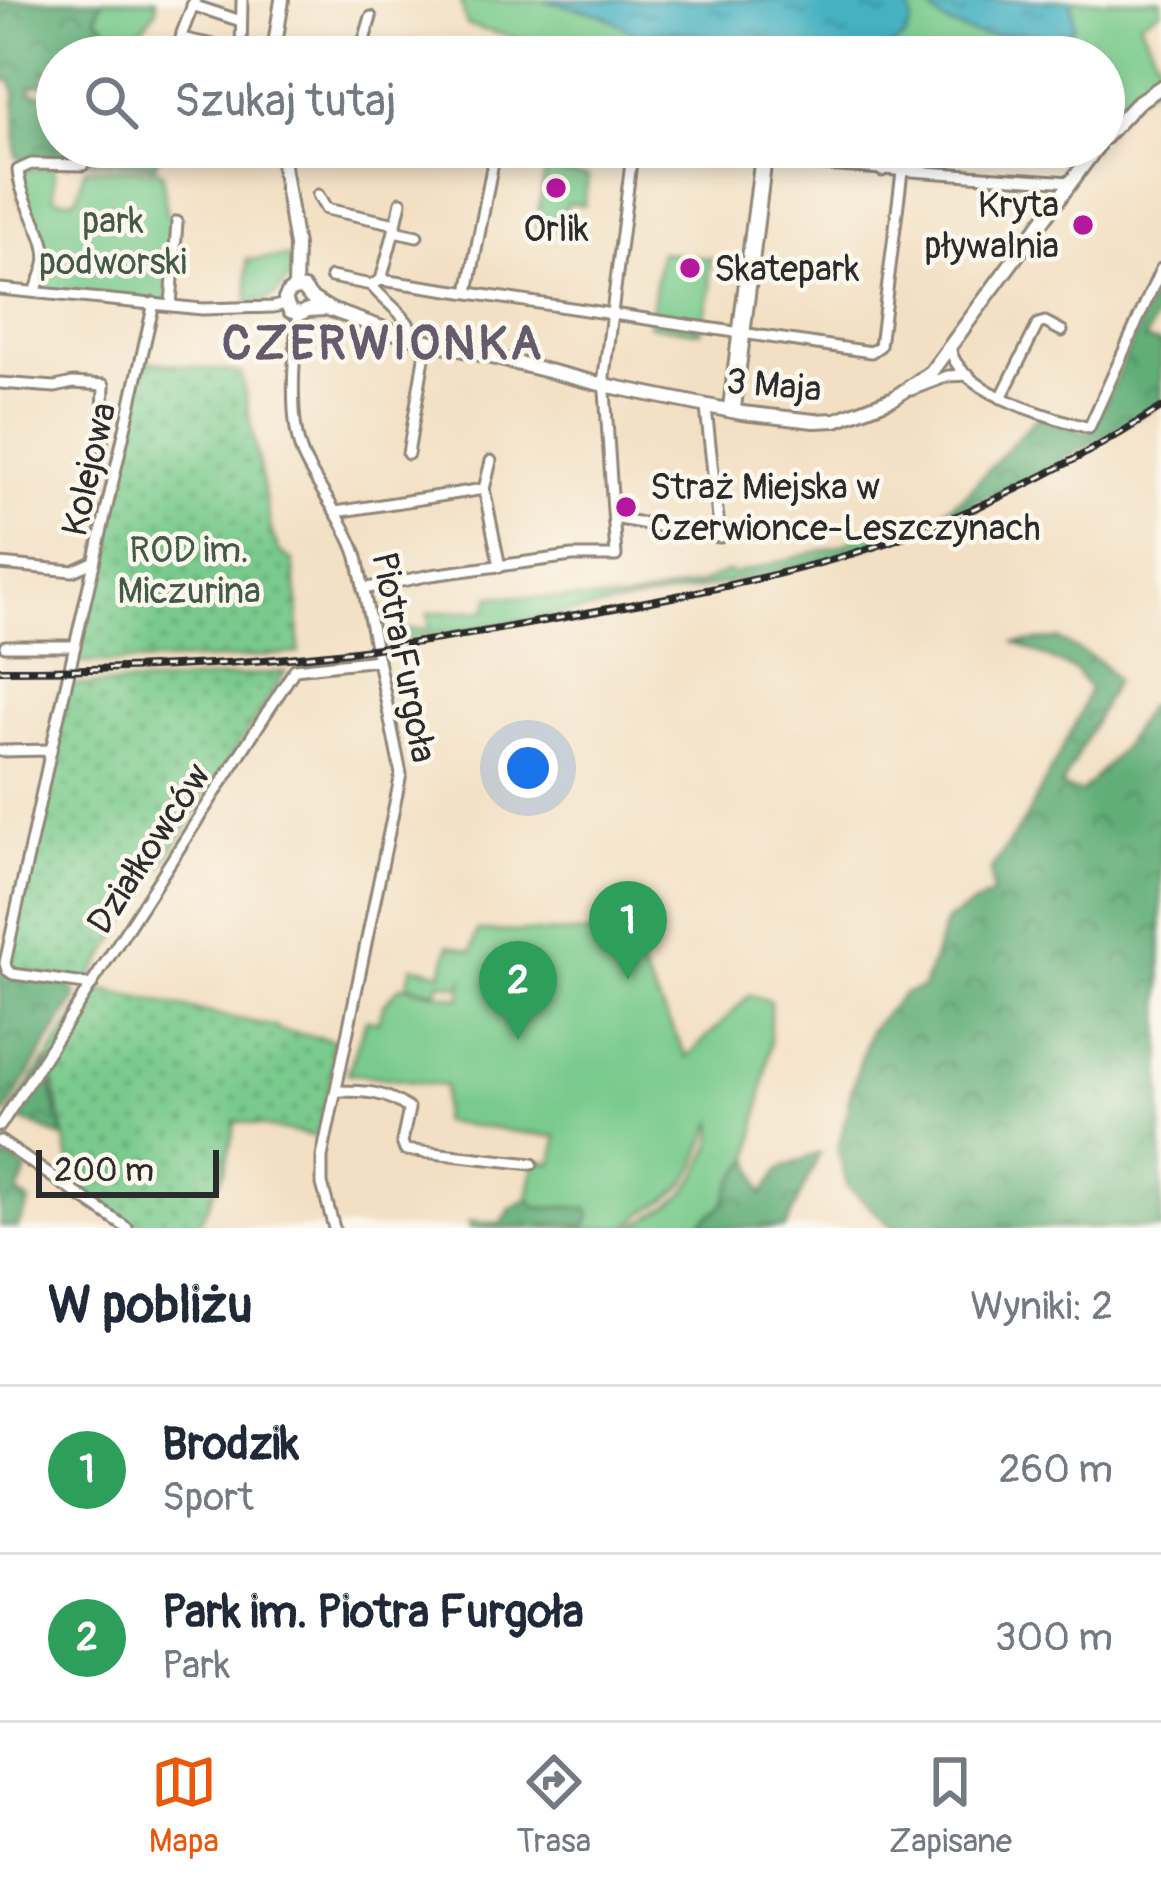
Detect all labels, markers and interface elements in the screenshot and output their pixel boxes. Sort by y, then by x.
search box [36,36,1125,168]
icon: search [78,69,144,135]
text: Szukaj tutaj [174,74,396,130]
marker: Orlik [543,175,569,201]
place label: Kryta pływalnia [925,183,1059,269]
park label: park podworski [39,199,187,285]
place label: Orlik [523,207,589,252]
marker: Kryta pływalnia [1070,212,1096,238]
place label: Skatepark [714,247,860,292]
marker: Skatepark [677,255,703,281]
district label: CZERWIONKA [222,314,544,374]
street label: 3 Maja [724,359,823,412]
street label: Kolejowa [52,398,127,540]
place label: Straż Miejska w Czerwionce-Leszczynach [650,465,1041,551]
marker: Straż Miejska w Czerwionce-Leszczynach [613,494,639,520]
park label: ROD im. Miczurina [117,528,261,614]
street label: Piotra Furgoła [361,548,446,766]
your location [498,738,558,798]
street label: Działkowców [78,755,221,942]
pin: 1 [589,881,667,980]
pin: 2 [479,941,557,1040]
scale bar [36,1144,219,1197]
text: 200 m [54,1150,154,1191]
text: W pobliżu [48,1274,253,1338]
text: Wyniki: 2 [970,1282,1113,1331]
text: Brodzik [162,1417,299,1473]
text: 1 [79,1445,95,1494]
text: 260 m [999,1445,1113,1494]
text: Sport [162,1473,254,1522]
text: Park im. Piotra Furgoła [162,1585,584,1641]
text: 2 [76,1613,98,1662]
text: 300 m [995,1613,1113,1662]
text: Park [162,1641,230,1690]
tab: Mapa [149,1749,219,1862]
tab: Trasa [517,1749,591,1862]
tab: Zapisane [889,1749,1012,1862]

